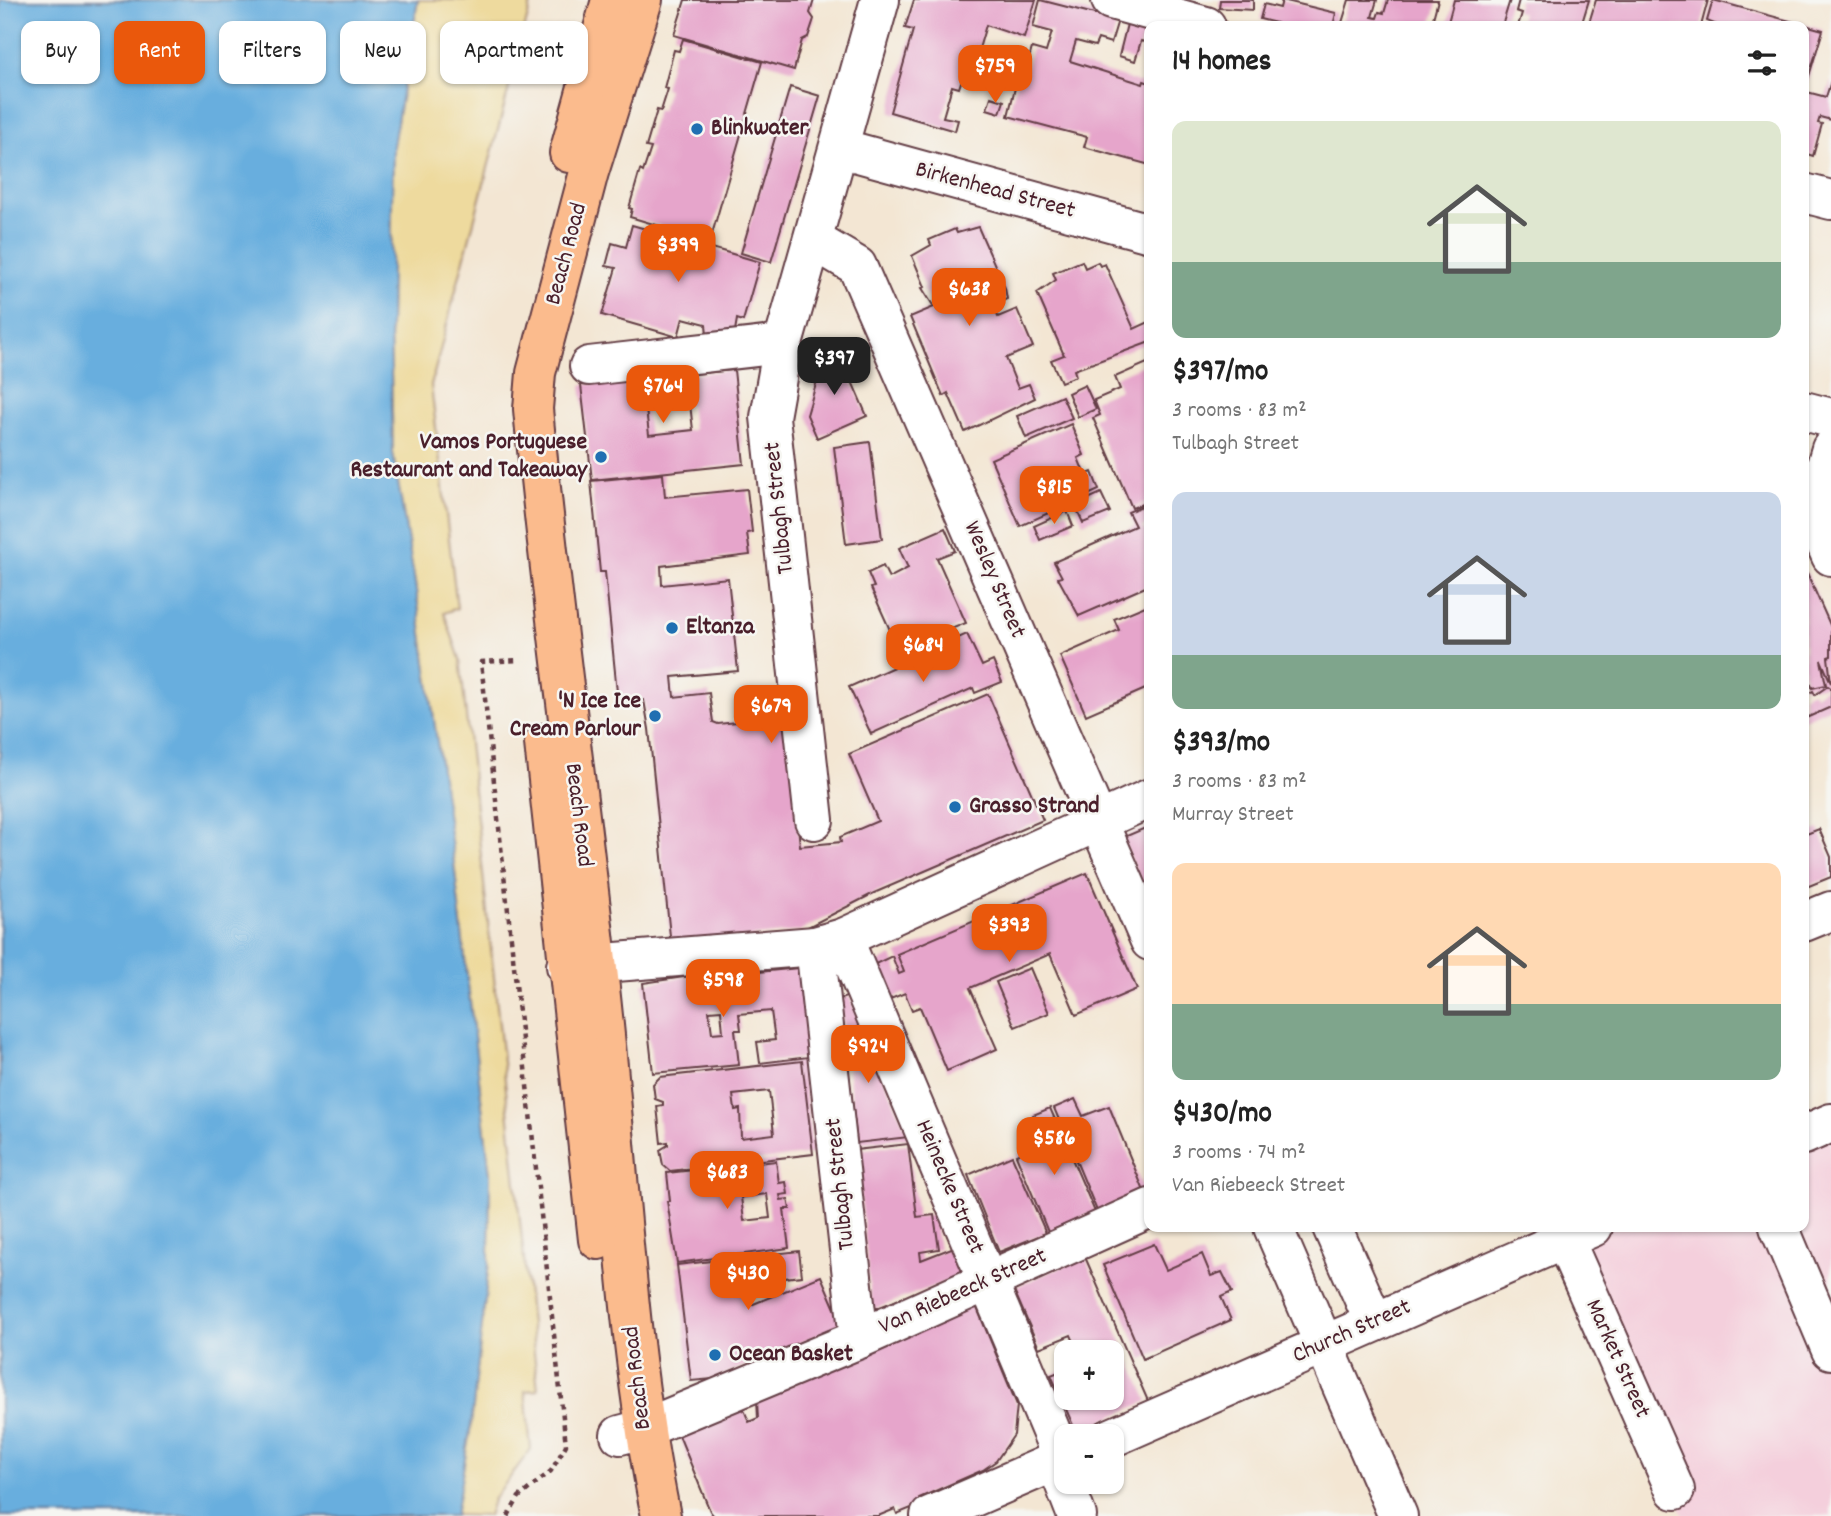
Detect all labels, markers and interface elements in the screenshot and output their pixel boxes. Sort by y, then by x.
chip: Buy [21,21,100,84]
chip: Rent [114,21,205,84]
chip: Filters [219,21,326,84]
chip: New [340,21,426,84]
chip: Apartment [440,21,588,84]
text: 14 homes [1172,42,1271,85]
icon: filters [1743,44,1781,82]
pin: $759 [954,46,1036,105]
text: $759 [974,51,1016,84]
place label: Blinkwater [711,112,810,146]
marker: Blinkwater [689,121,705,137]
street label: Birkenhead Street [911,153,1079,229]
icon: home [1414,166,1540,292]
street label: Beach Road [537,199,597,309]
pin: $399 [637,224,719,284]
text: $399 [657,230,699,263]
pin: $638 [928,268,1010,328]
text: $638 [948,274,990,307]
pin: $397 [793,338,875,397]
text: $397 [813,343,855,376]
text: $397/mo [1172,352,1268,395]
pin: $764 [622,366,704,425]
text: $764 [642,371,684,404]
text: 3 rooms · 83 m² [1172,395,1307,428]
place label: Vamos Portuguese Restaurant and Takeaway [351,426,588,488]
text: Tulbagh Street [1172,428,1299,461]
street label: Tulbagh Street [756,440,804,576]
marker: Vamos Portuguese Restaurant and Takeaway [593,449,609,465]
pin: $815 [1013,466,1095,526]
text: $815 [1036,472,1072,505]
street label: Wesley Street [954,516,1034,644]
icon: home [1414,537,1540,663]
place label: Eltanza [686,611,755,645]
marker: Eltanza [664,620,680,636]
pin: $684 [882,624,964,684]
text: $684 [902,630,944,663]
place label: 'N Ice Ice Cream Parlour [510,685,642,747]
pin: $679 [730,686,812,745]
text: $679 [750,691,792,724]
marker: 'N Ice Ice Cream Parlour [647,708,663,724]
text: $393/mo [1172,723,1270,766]
street label: Beach Road [555,761,601,869]
text: 3 rooms · 83 m² [1172,766,1307,799]
place label: Grasso Strand [969,790,1100,824]
marker: Grasso Strand [947,799,963,815]
text: Murray Street [1172,799,1294,832]
pin: $393 [968,904,1050,964]
icon: home [1414,908,1540,1034]
text: $393 [988,910,1030,943]
pin: $598 [682,960,764,1019]
text: $598 [702,965,744,998]
pin: $924 [827,1026,909,1085]
text: $924 [847,1031,889,1064]
text: $430/mo [1172,1094,1272,1137]
street label: Heinecke Street [905,1115,993,1259]
street label: Tulbagh Street [817,1116,865,1252]
pin: $586 [1013,1118,1095,1177]
text: $586 [1033,1123,1075,1156]
text: 3 rooms · 74 m² [1172,1137,1306,1170]
pin: $683 [686,1152,768,1211]
text: $683 [706,1157,748,1190]
text: Van Riebeeck Street [1172,1170,1345,1203]
street label: Van Riebeeck Street [873,1240,1053,1344]
pin: $430 [707,1252,789,1312]
text: $430 [726,1258,770,1291]
street label: Church Street [1287,1291,1417,1373]
street label: Market Street [1576,1294,1658,1424]
street label: Beach Road [615,1324,661,1432]
place label: Ocean Basket [729,1338,853,1372]
map controls [1054,1340,1124,1494]
button: + [1054,1340,1124,1410]
marker: Ocean Basket [707,1347,723,1363]
button: − [1054,1424,1124,1494]

